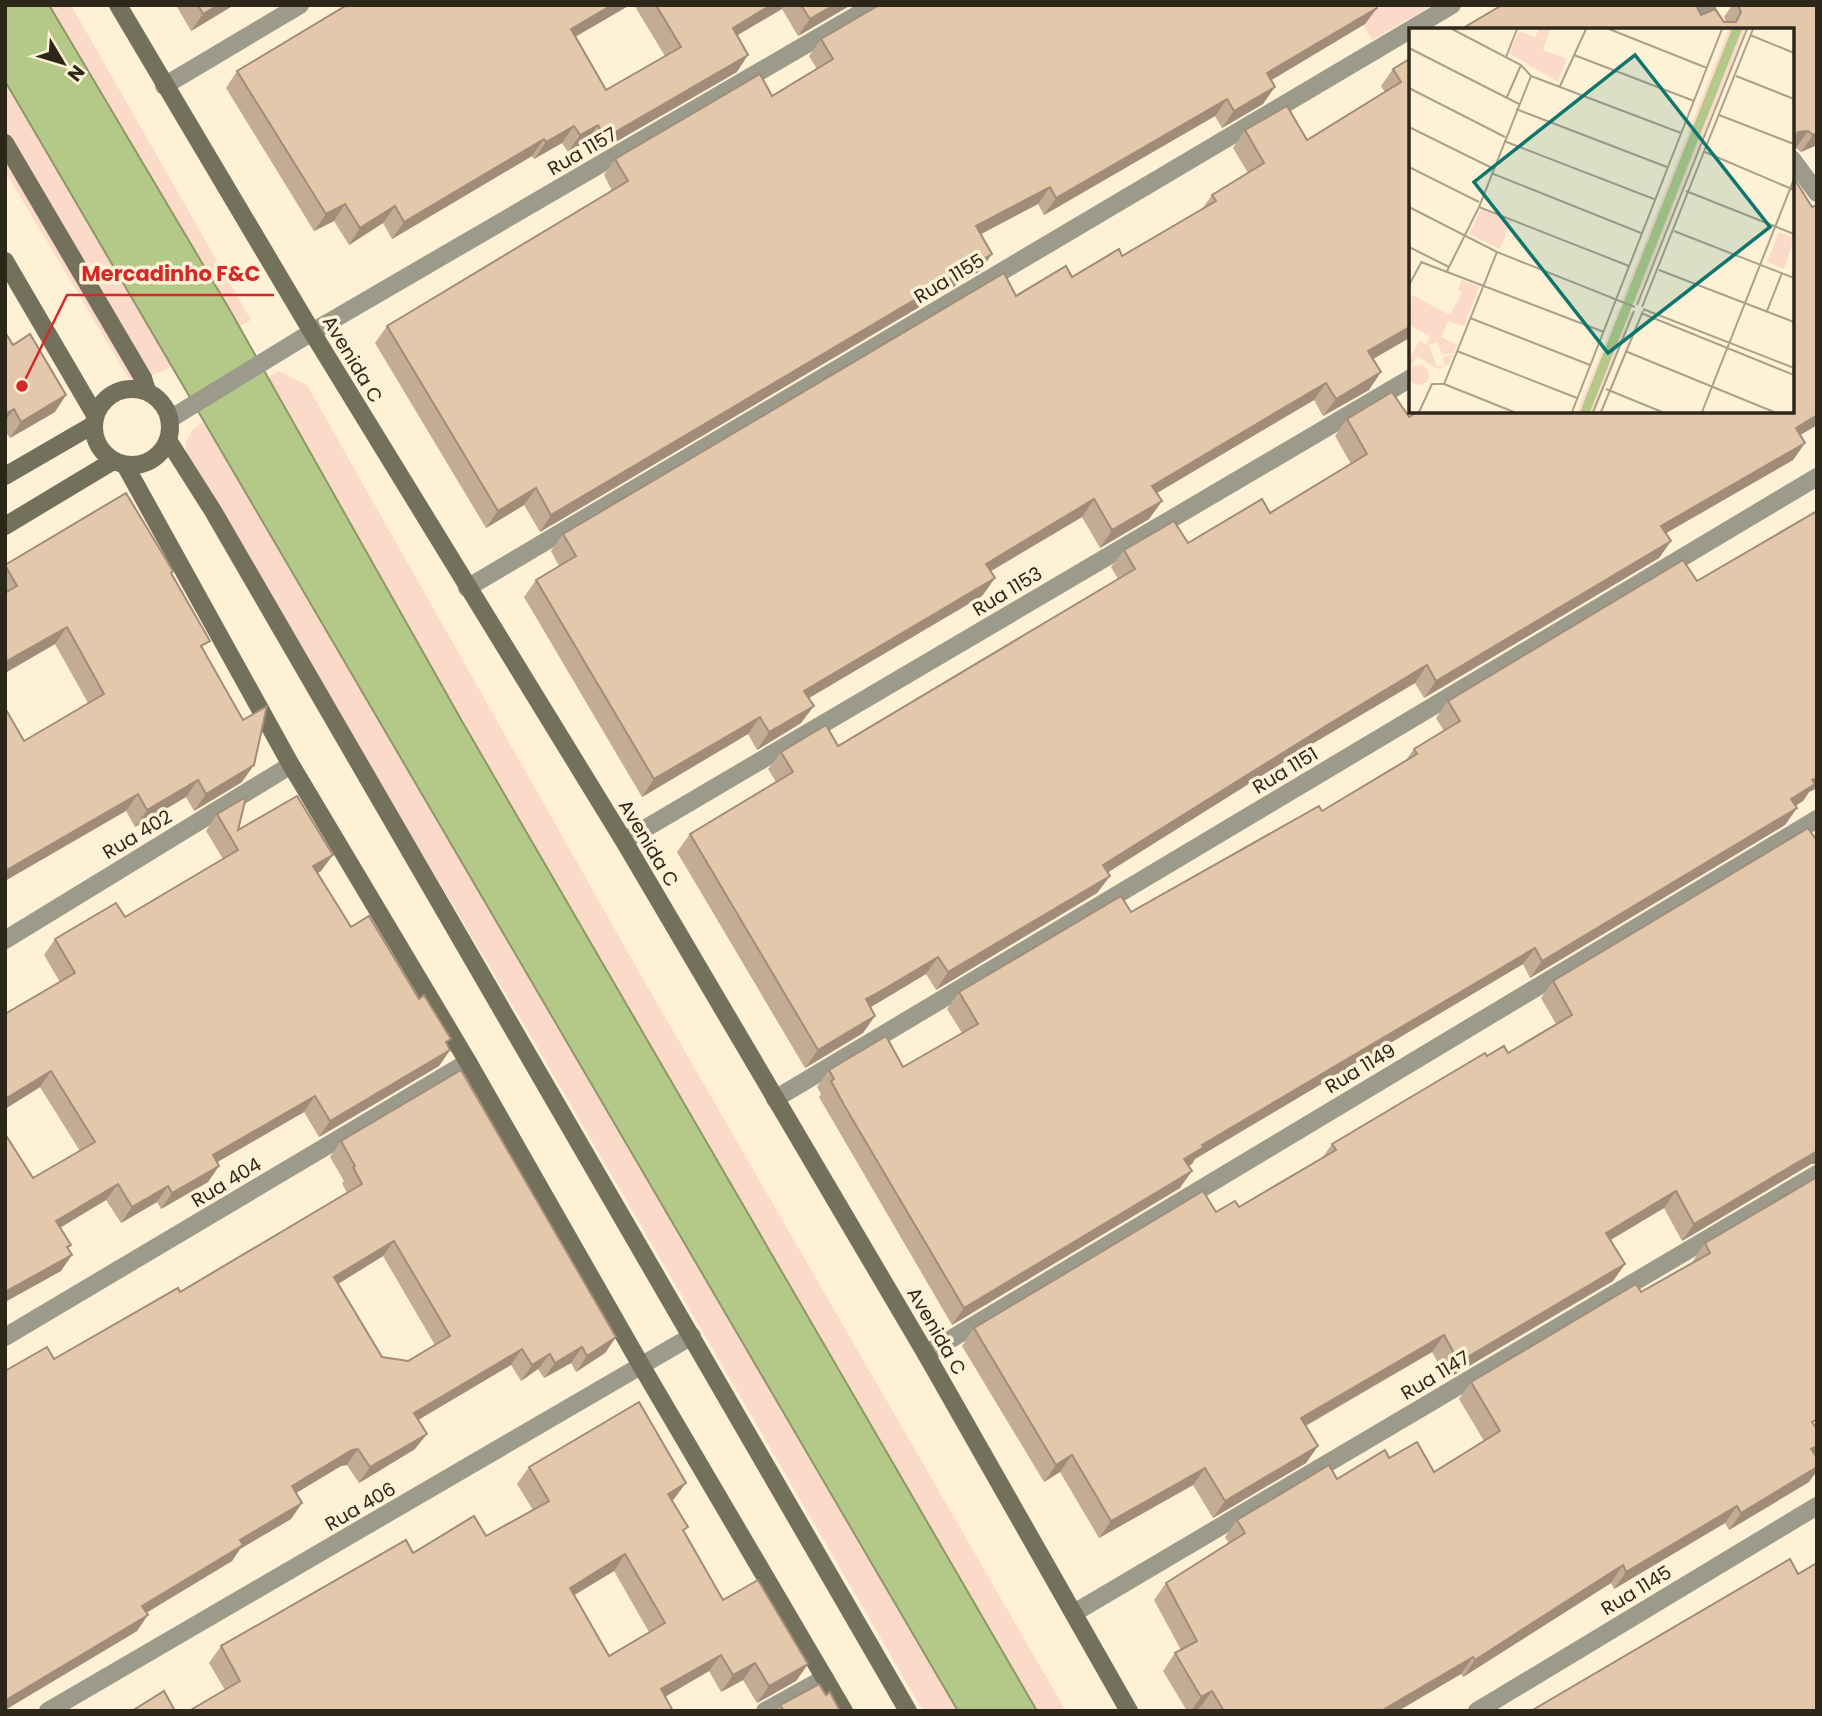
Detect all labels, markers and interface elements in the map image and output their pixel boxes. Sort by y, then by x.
north arrow [28,28,98,98]
inset map [1409,28,1794,413]
text: N [61,59,91,87]
street label: Rua 1157 [543,121,622,182]
street label: Rua 1155 [909,247,989,310]
callout: Mercadinho F&C [67,253,274,295]
text: Mercadinho F&C [81,259,261,288]
street label: Avenida C [316,311,389,408]
street label: Rua 1153 [967,560,1047,623]
street label: Rua 1151 [1248,740,1323,800]
street label: Avenida C [612,795,685,892]
street label: Rua 402 [98,803,177,866]
street label: Rua 1149 [1320,1037,1401,1100]
street label: Rua 404 [186,1151,266,1214]
street label: Avenida C [900,1282,973,1380]
street label: Rua 1147 [1396,1344,1475,1407]
street label: Rua 406 [320,1475,401,1538]
street label: Rua 1145 [1596,1559,1677,1622]

